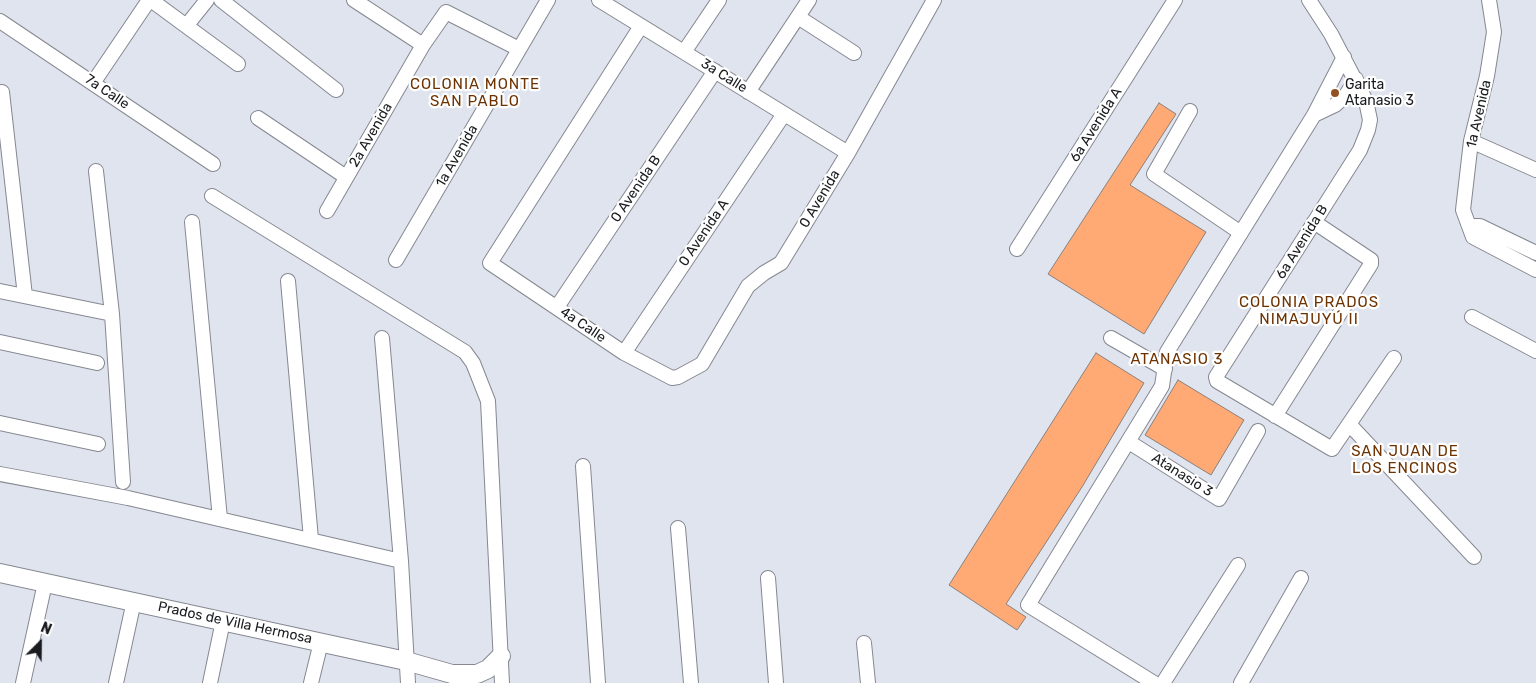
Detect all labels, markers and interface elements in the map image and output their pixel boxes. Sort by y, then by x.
street label: 3a Calle [698,55,750,97]
street label: 7a Calle [82,71,132,113]
district label: COLONIA MONTE SAN PABLO [408,76,542,111]
place label: Garita Atanasio 3 [1345,77,1414,110]
street label: 1a Avenida [1463,78,1495,150]
street label: 6a Avenida A [1066,85,1126,165]
marker: Garita Atanasio 3 [1329,87,1341,99]
street label: 2a Avenida [346,100,396,170]
street label: 1a Avenida [432,122,482,190]
street label: 0 Avenida B [607,152,665,226]
street label: 0 Avenida [796,167,844,231]
street label: 0 Avenida A [675,196,733,270]
street label: 6a Avenida B [1272,202,1332,282]
district label: COLONIA PRADOS NIMAJUYÚ II [1237,294,1381,329]
street label: 4a Calle [557,304,609,346]
district label: ATANASIO 3 [1129,351,1225,369]
district label: SAN JUAN DE LOS ENCINOS [1350,443,1460,478]
street label: Atanasio 3 [1148,450,1216,500]
street label: Prados de Villa Hermosa [156,598,314,648]
north arrow [15,618,65,668]
text: N [38,619,54,639]

